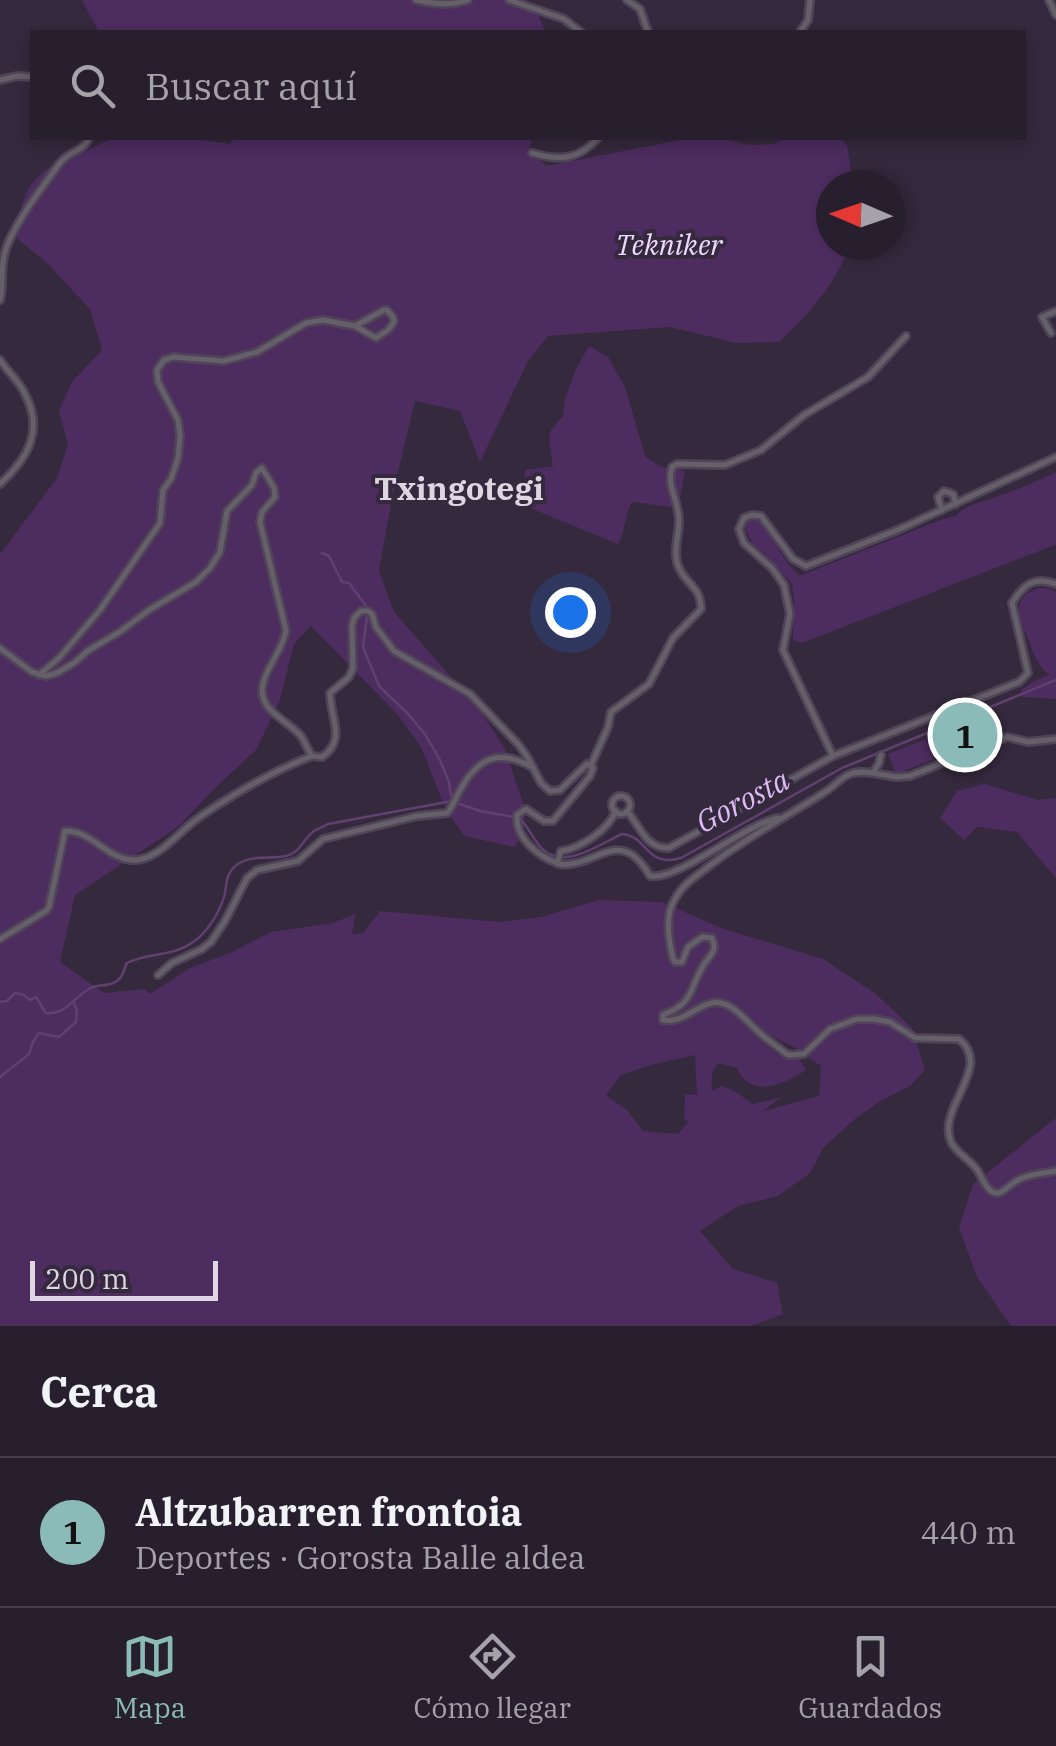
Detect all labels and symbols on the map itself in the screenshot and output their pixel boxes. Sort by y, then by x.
north arrow [816,170,906,260]
park label: Tekniker [615,226,723,263]
district label: Txingotegi [374,467,544,509]
your location [545,587,596,638]
pin: 1 [932,698,998,772]
water label: Gorosta [688,759,796,841]
scale bar [30,1256,218,1300]

